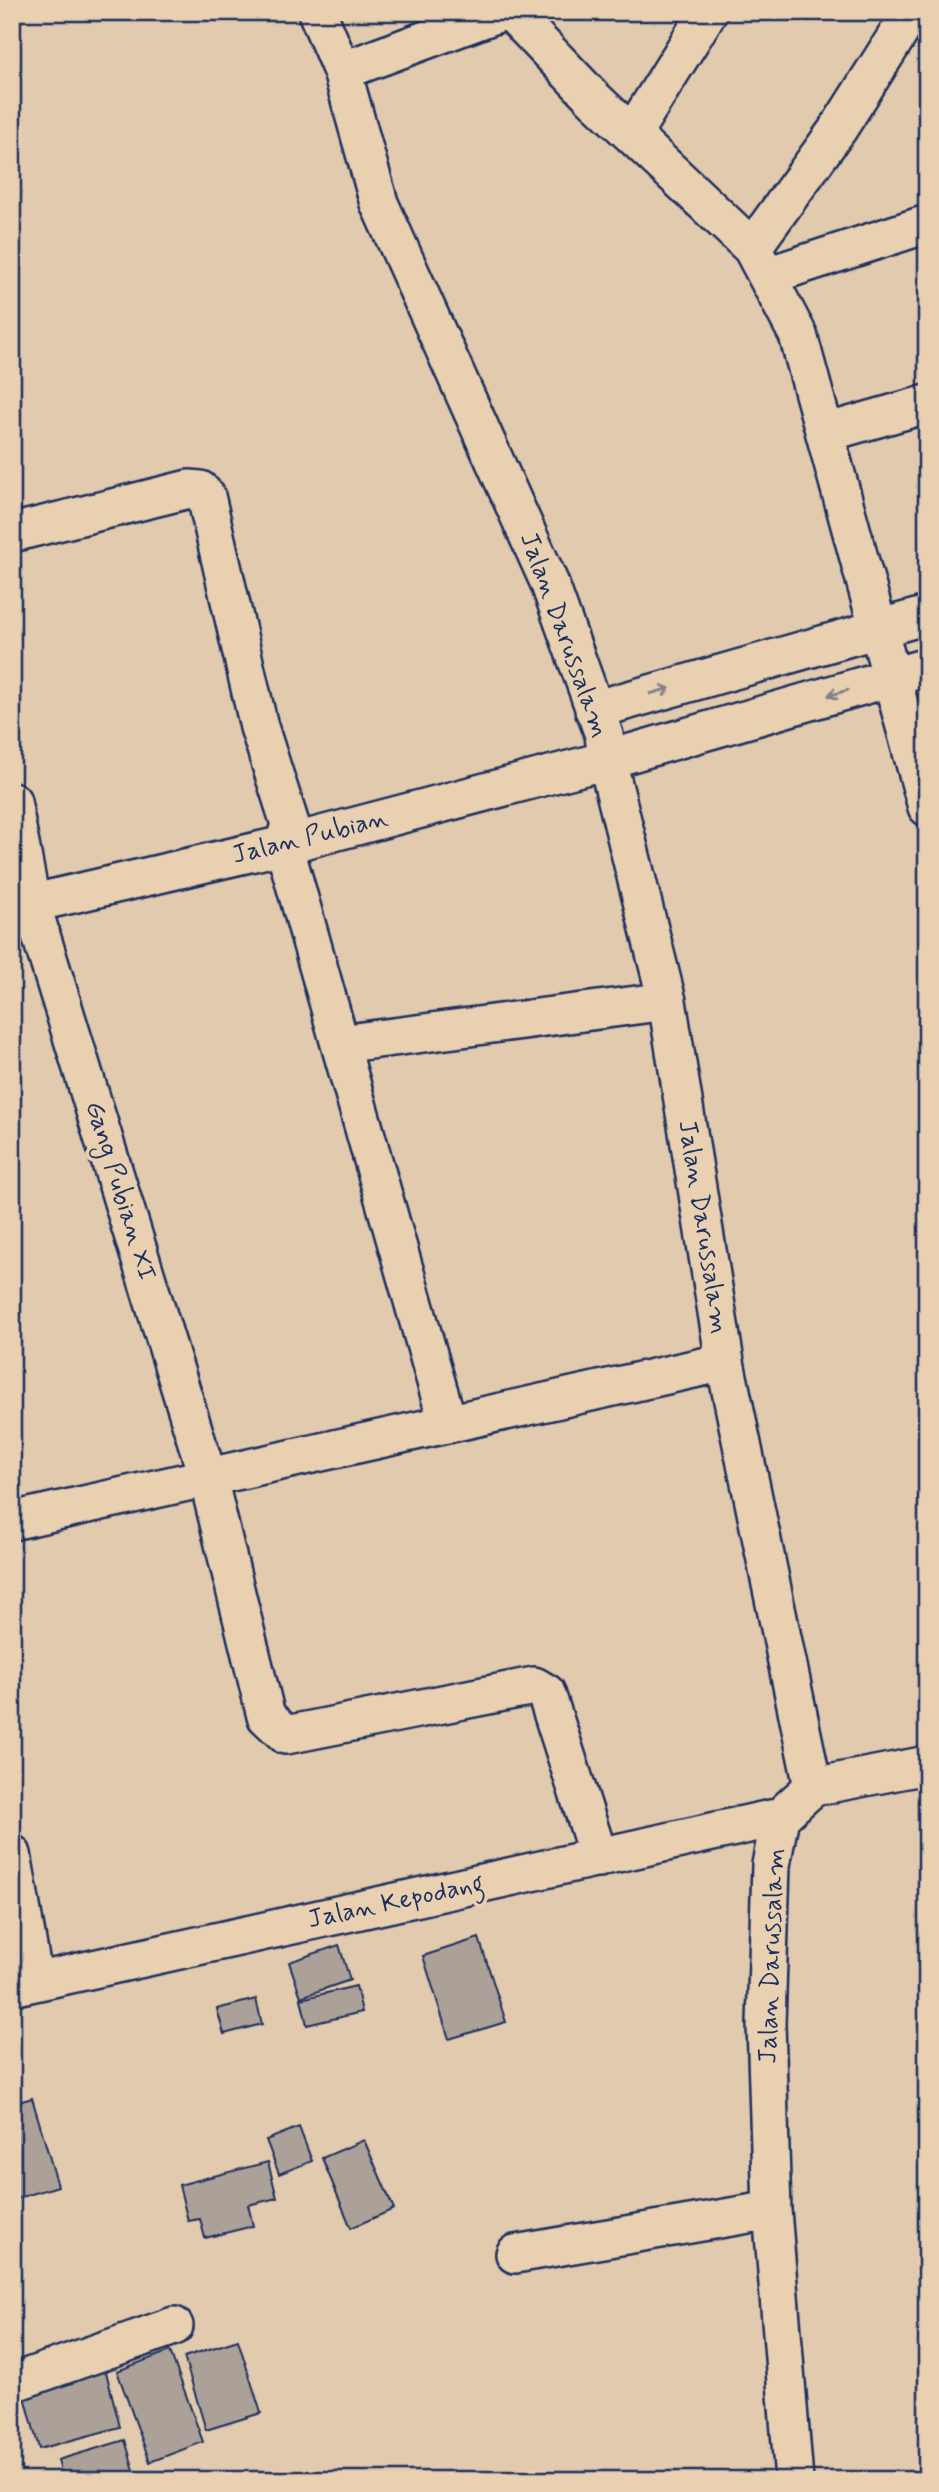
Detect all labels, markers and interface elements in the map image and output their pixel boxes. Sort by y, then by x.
street label: Jalan Darussalam [511,528,617,742]
one-way arrow [649,684,671,697]
one-way arrow [827,687,849,700]
street label: Jalan Pubian [229,801,391,873]
street label: Gang Pubian XI [75,1097,163,1285]
street label: Jalan Darussalam [669,1118,737,1336]
street label: Jalan Darussalam [751,1848,793,2064]
street label: Jalan Kepodang [305,1867,488,1940]

